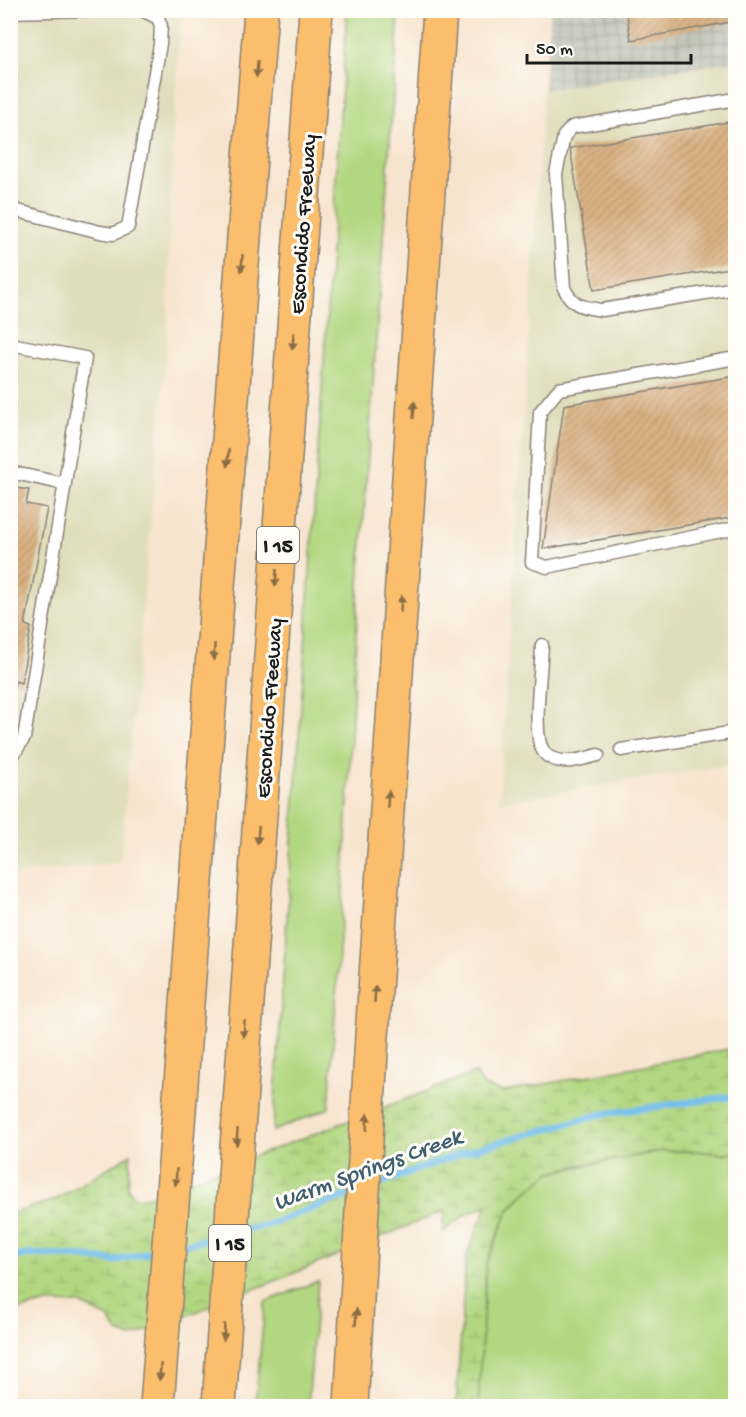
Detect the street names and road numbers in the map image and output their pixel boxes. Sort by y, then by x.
street label: Escondido Freeway [286,133,324,315]
road number: I 15 [257,527,299,563]
street label: Escondido Freeway [252,617,290,799]
road number: I 15 [209,1225,251,1261]

